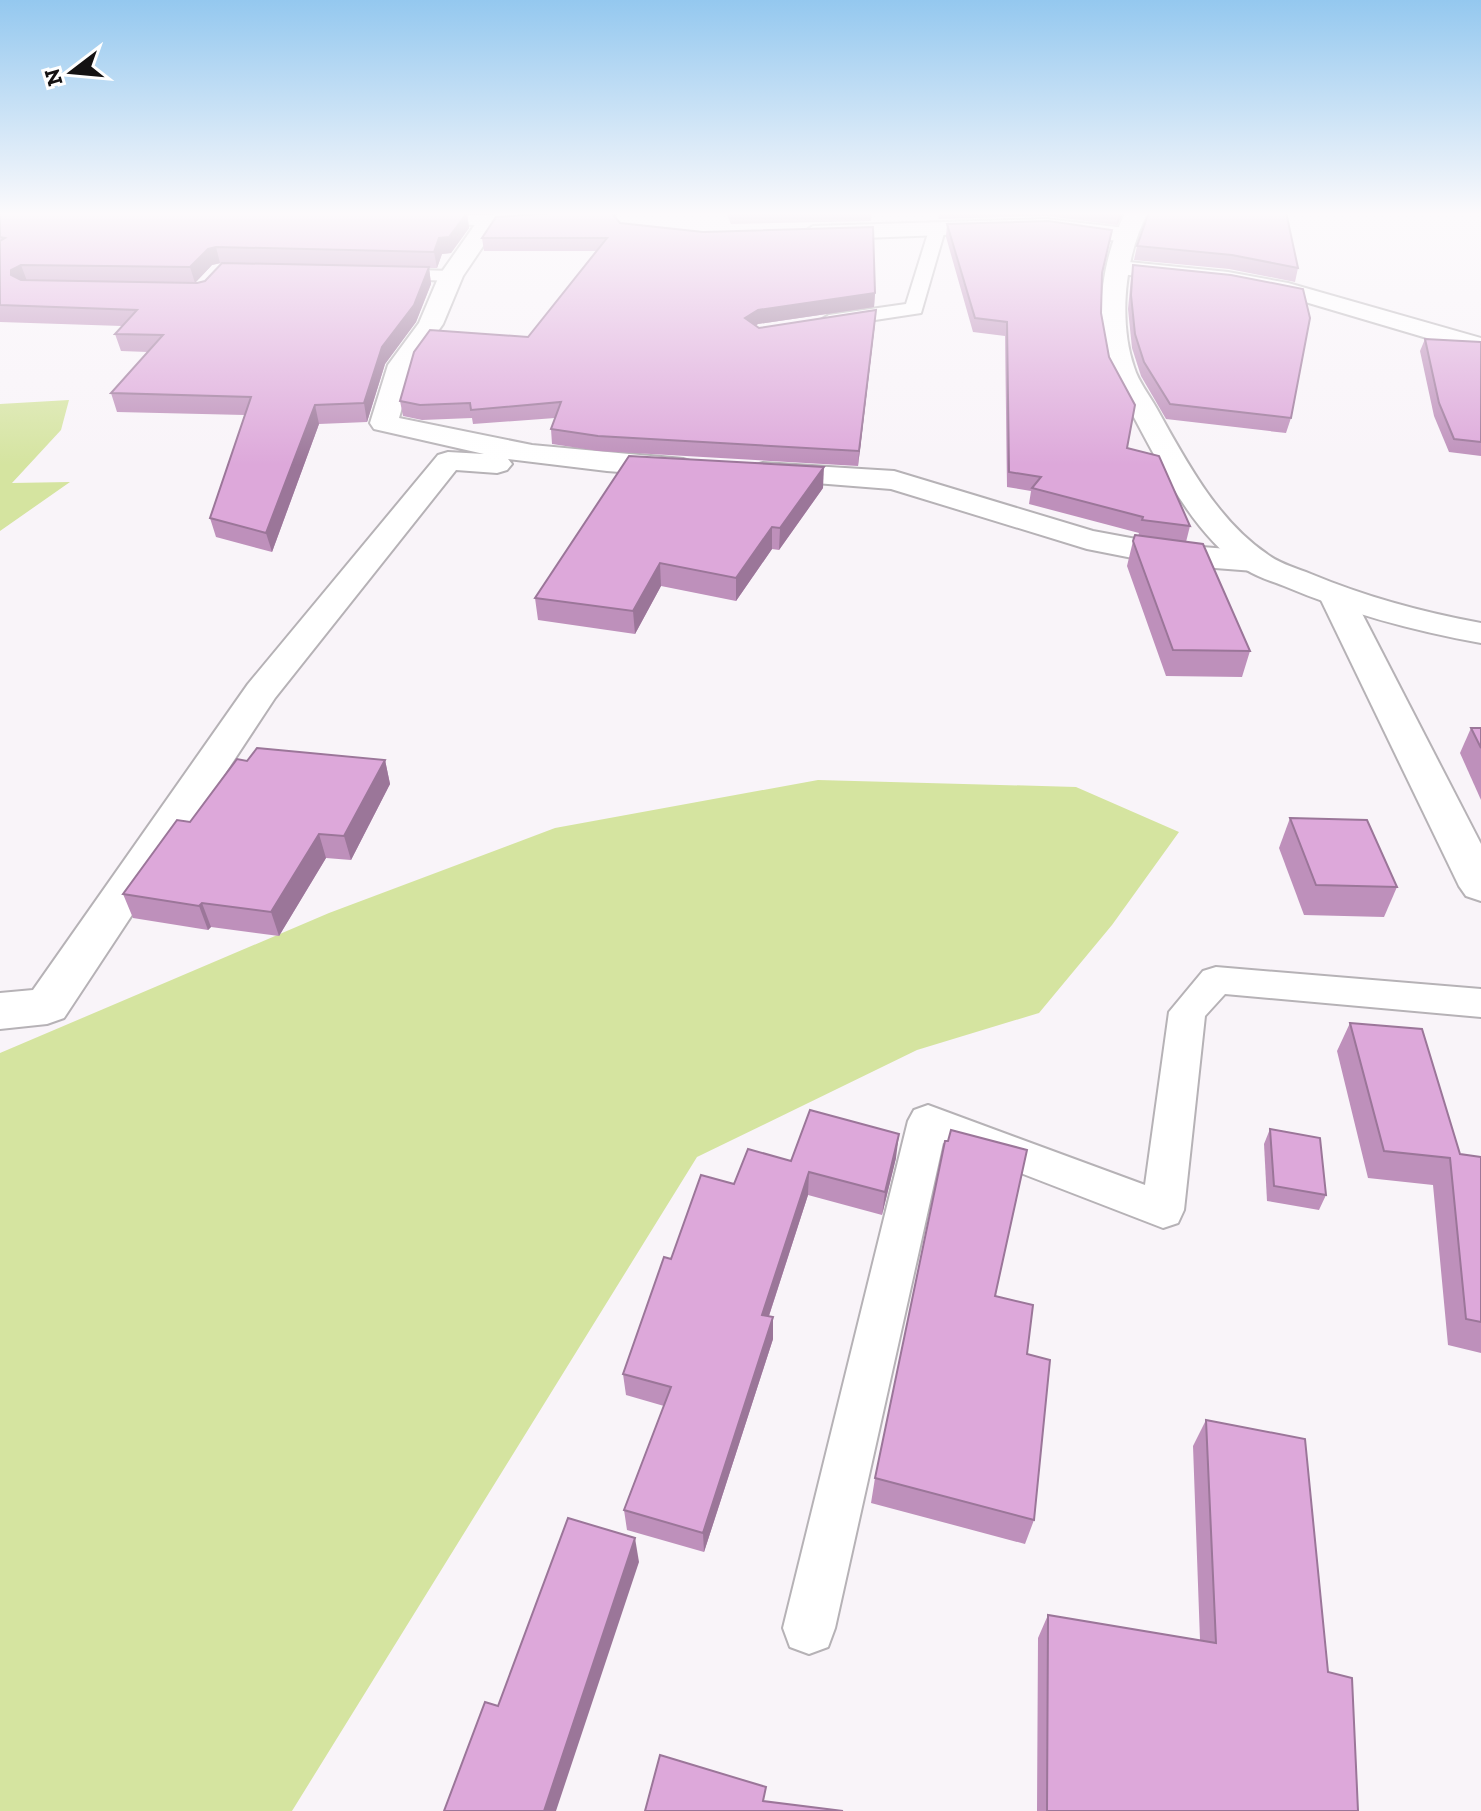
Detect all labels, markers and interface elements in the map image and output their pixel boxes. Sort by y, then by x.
north arrow [32,32,112,112]
text: N [38,65,69,89]

